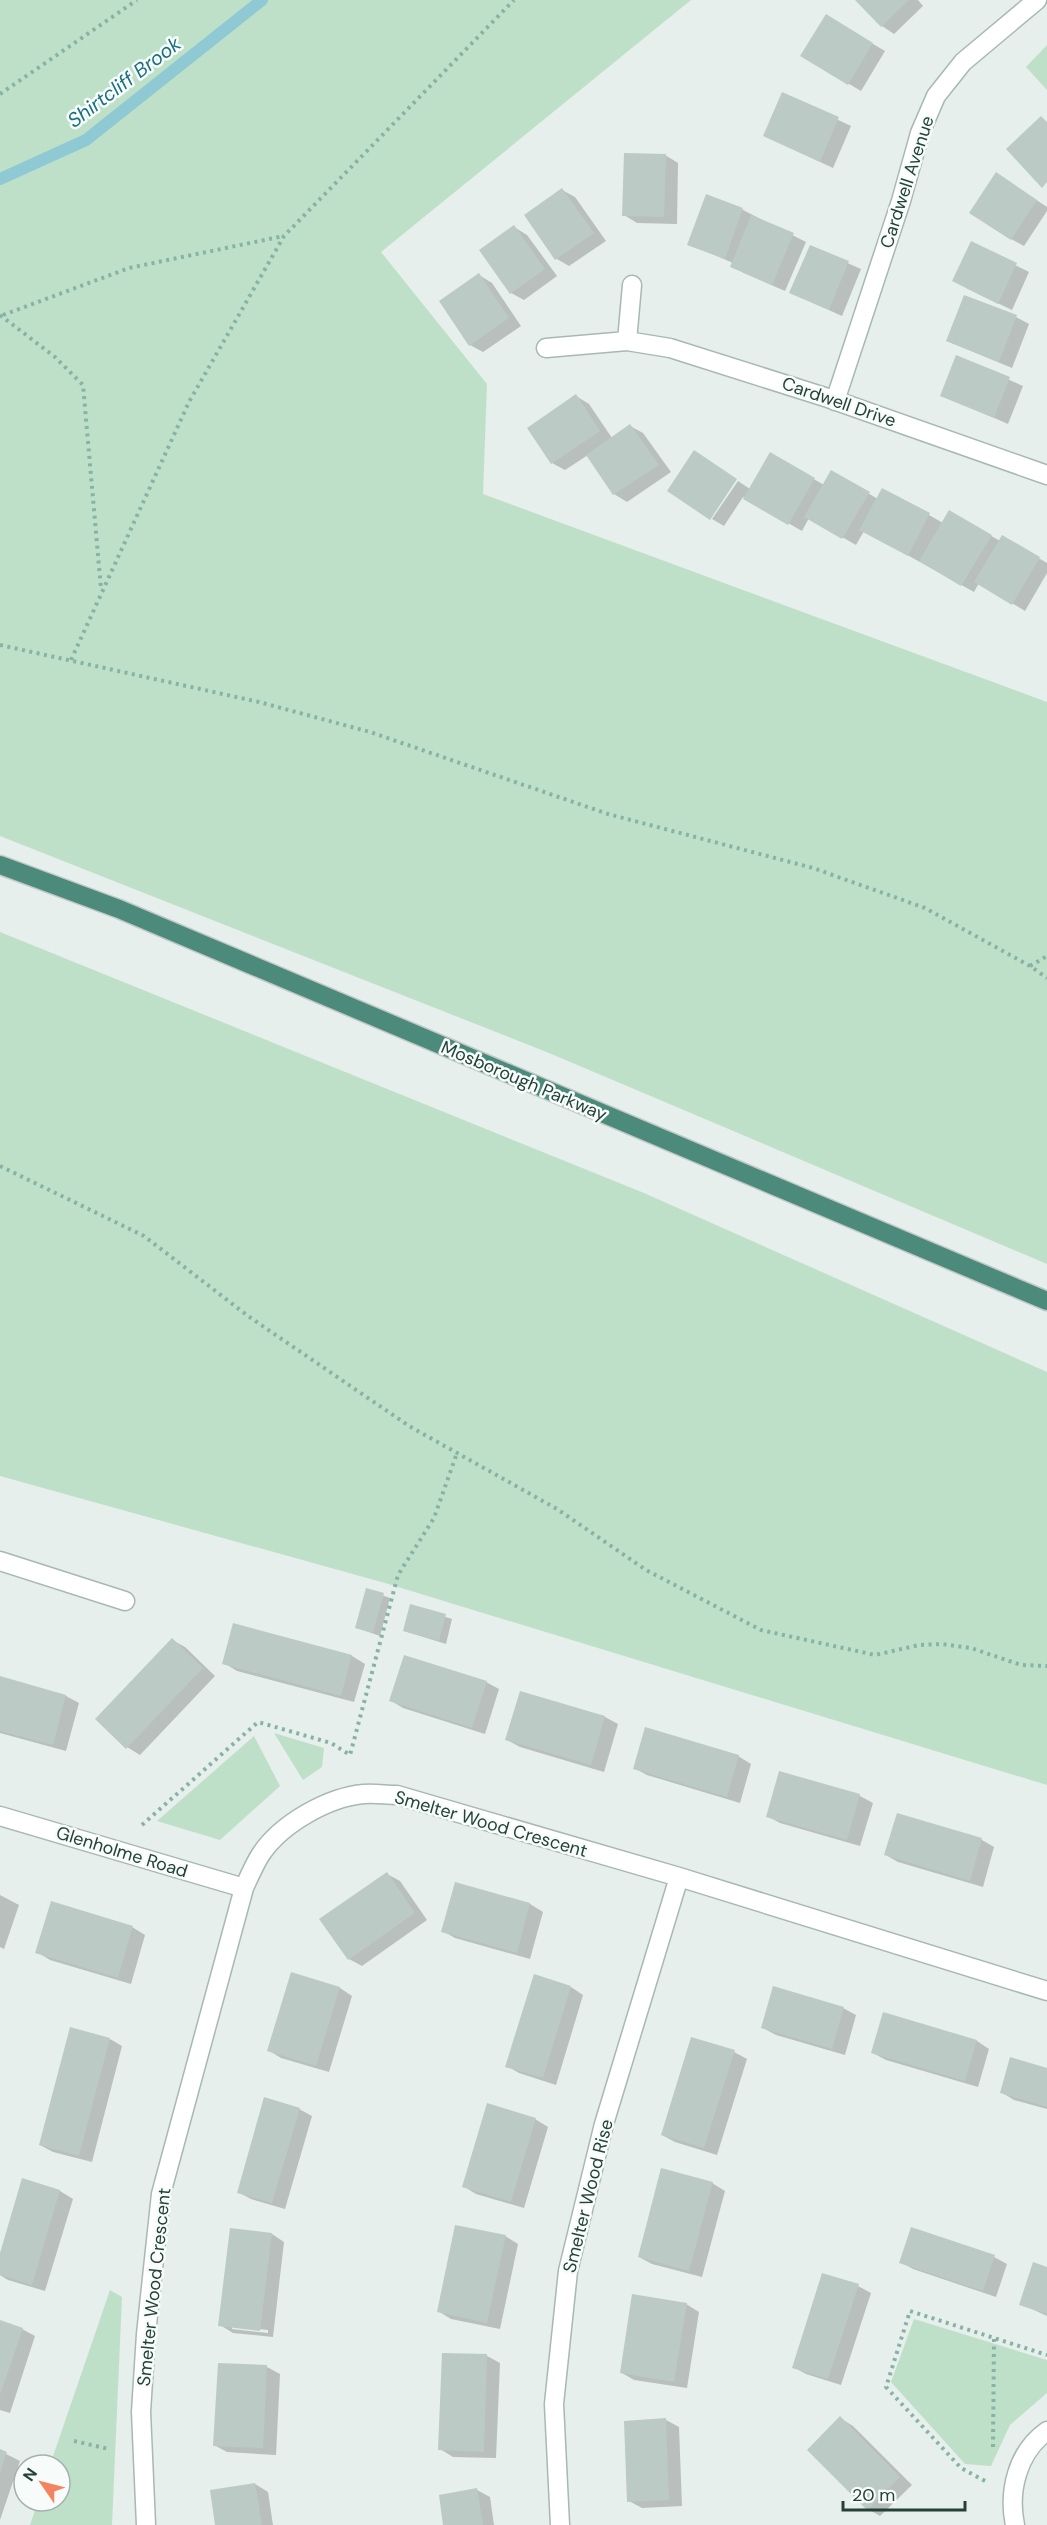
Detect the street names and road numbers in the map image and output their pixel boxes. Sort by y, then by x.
street label: Cardwell Avenue [874,113,940,251]
street label: Cardwell Drive [779,371,899,433]
street label: Mosborough Parkway [437,1035,611,1127]
street label: Smelter Wood Crescent [392,1785,590,1863]
street label: Glenholme Road [53,1821,191,1883]
street label: Smelter Wood Rise [557,2117,619,2275]
street label: Smelter Wood Crescent [132,2187,176,2387]

